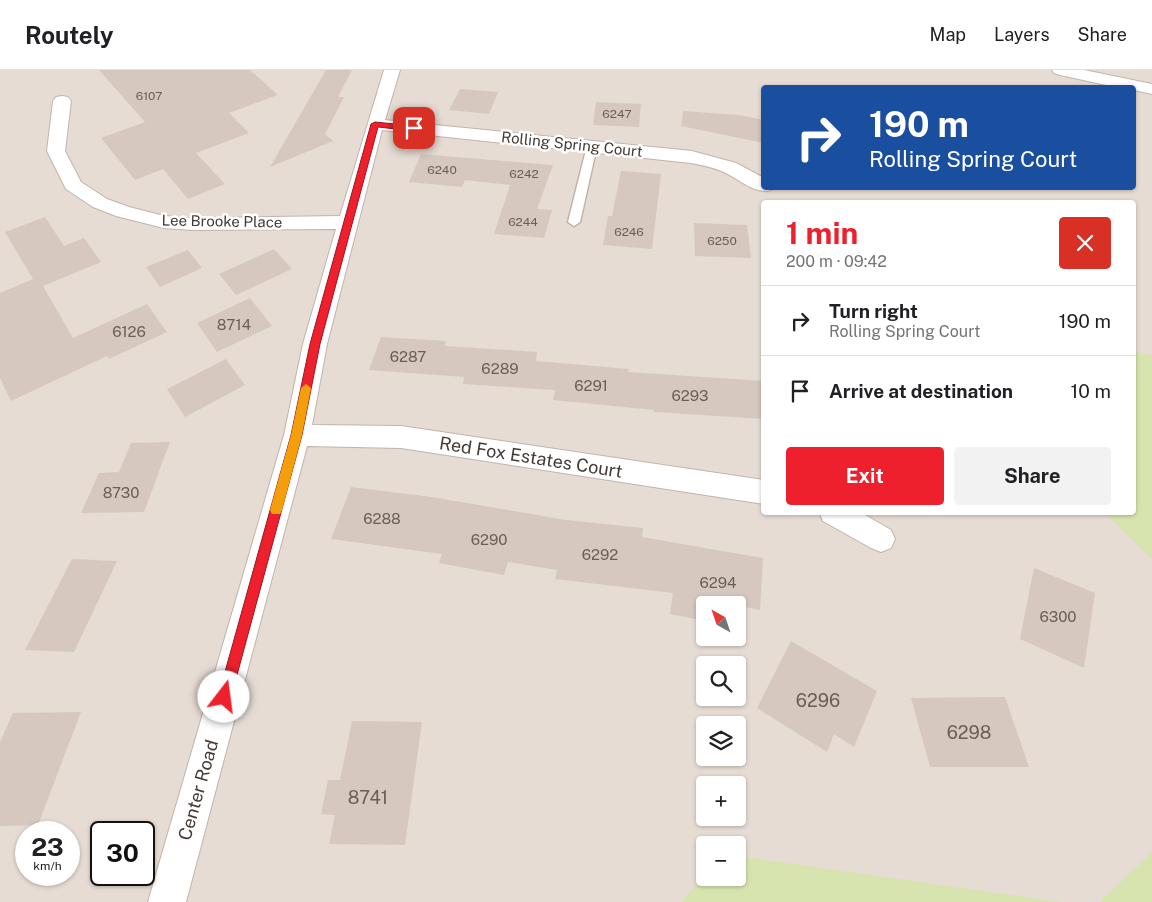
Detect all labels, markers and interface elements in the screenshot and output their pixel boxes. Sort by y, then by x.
text: Routely [25,21,114,49]
text: Map [930,24,966,45]
text: Layers [994,24,1050,45]
text: Share [1078,24,1127,45]
house number: 6107 [136,89,162,103]
text: 190 m [869,104,969,145]
icon: right [786,105,851,170]
pin [393,107,435,149]
house number: 6247 [602,107,632,121]
icon: arrive [400,114,428,142]
street label: Rolling Spring Court [501,128,644,160]
text: Rolling Spring Court [869,146,1077,172]
house number: 6240 [427,163,457,177]
house number: 6242 [509,167,539,181]
street label: Lee Brooke Place [162,211,282,231]
house number: 6244 [508,215,538,229]
text: 1 min [786,215,858,251]
button: close [1059,217,1111,269]
house number: 6246 [614,225,644,239]
house number: 6250 [707,234,737,248]
text: 200 m · 09:42 [786,252,887,271]
text: Turn right [829,300,918,322]
icon: right [786,307,814,335]
text: 190 m [1059,310,1111,332]
house number: 8714 [217,316,251,333]
text: Rolling Spring Court [829,322,980,341]
house number: 6126 [112,323,146,340]
house number: 6287 [390,348,426,365]
house number: 6289 [481,360,519,377]
house number: 6291 [574,377,608,394]
icon: arrive [786,377,814,405]
text: Arrive at destination [829,380,1013,402]
text: 10 m [1071,380,1111,402]
house number: 6293 [672,387,709,404]
street label: Red Fox Estates Court [438,432,624,482]
button: Exit [786,447,944,505]
button: Share [954,447,1111,505]
house number: 8730 [103,484,139,501]
house number: 6288 [363,510,401,527]
house number: 6290 [471,531,507,548]
house number: 6292 [582,546,618,563]
house number: 6294 [699,574,737,591]
north arrow [696,596,746,646]
map controls [696,596,746,886]
house number: 6300 [1040,608,1076,625]
button: search [696,656,746,706]
position arrow [197,670,249,722]
house number: 6296 [796,690,840,711]
button: layers [696,716,746,766]
house number: 6298 [947,722,991,743]
street label: Center Road [174,737,222,843]
button: + [696,776,746,826]
house number: 8741 [348,787,388,808]
speed limit sign: 30 [90,821,155,886]
text: 23 [31,832,64,862]
button: − [696,836,746,886]
text: km/h [33,859,62,873]

